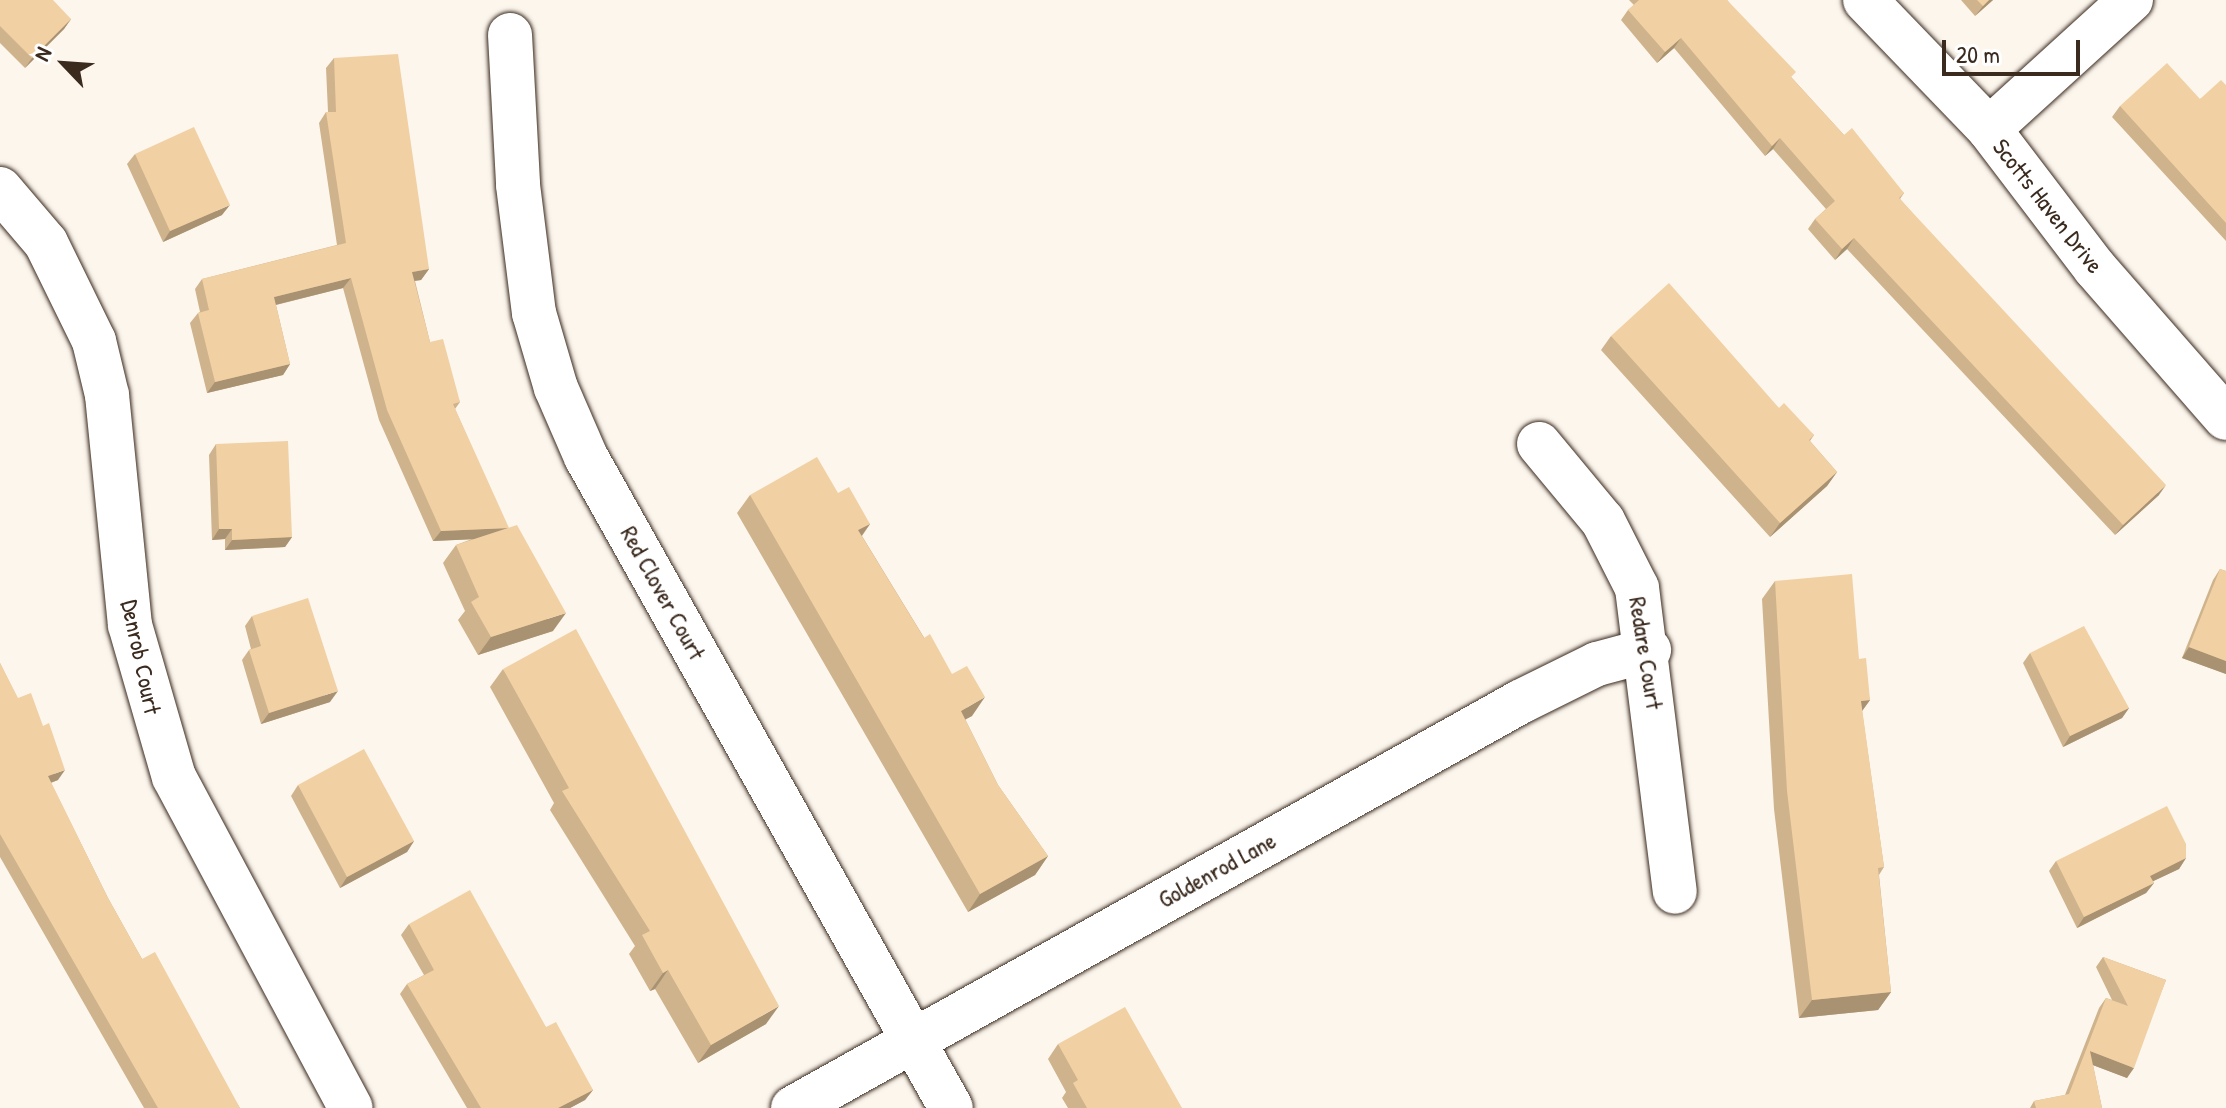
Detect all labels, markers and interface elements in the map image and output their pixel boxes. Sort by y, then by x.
north arrow [24,24,104,104]
scale bar [1946,24,2084,74]
text: 20 m [1956,38,2000,70]
text: N [26,42,58,66]
street label: Scotts Haven Drive [1987,133,2109,279]
street label: Red Clover Court [614,521,712,665]
street label: Redare Court [1623,595,1669,711]
street label: Denrob Court [115,597,167,717]
street label: Goldenrod Lane [1153,826,1281,914]

